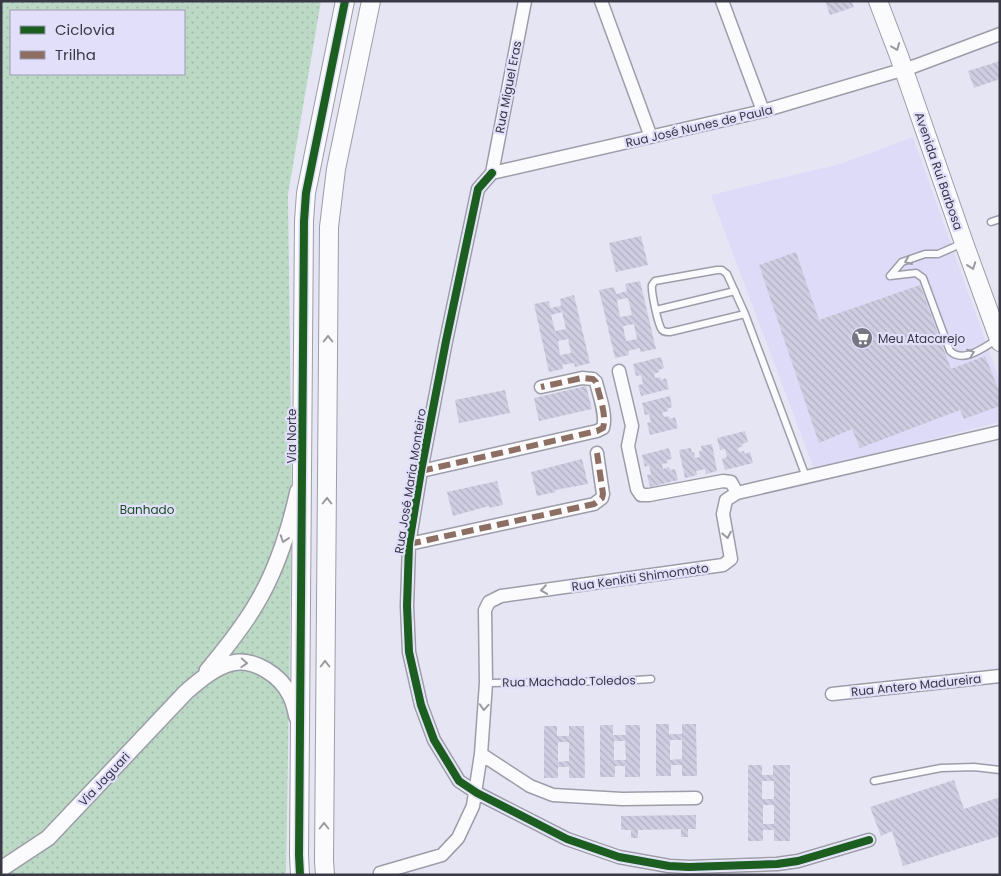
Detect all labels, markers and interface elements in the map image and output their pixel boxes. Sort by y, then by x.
legend [10,10,185,75]
text: Ciclovia [55,19,115,40]
street label: Rua Miguel Eras [491,39,525,135]
one-way arrow [890,42,900,50]
text: Trilha [55,44,96,65]
street label: Rua José Nunes de Paula [624,101,774,151]
street label: Avenida Rui Barbosa [911,110,967,232]
one-way arrow [904,255,913,266]
one-way arrow [966,261,976,270]
supermarket icon: Meu Atacarejo [850,326,874,350]
place label: Meu Atacarejo [878,330,966,347]
one-way arrow [323,334,333,342]
one-way arrow [966,349,975,359]
street label: Rua José Maria Monteiro [390,407,430,555]
street label: Via Norte [283,409,300,463]
one-way arrow [322,497,332,504]
park label: Banhado [120,501,175,518]
one-way arrow [721,531,732,540]
one-way arrow [280,535,290,543]
street label: Rua Kenkiti Shimomoto [570,559,710,595]
one-way arrow [539,584,547,595]
one-way arrow [240,657,248,668]
one-way arrow [320,659,330,667]
street label: Rua Antero Madureira [850,670,982,700]
street label: Rua Machado Toledos [502,671,636,691]
one-way arrow [479,703,490,711]
street label: Via Jaguari [75,748,133,810]
one-way arrow [319,822,329,830]

